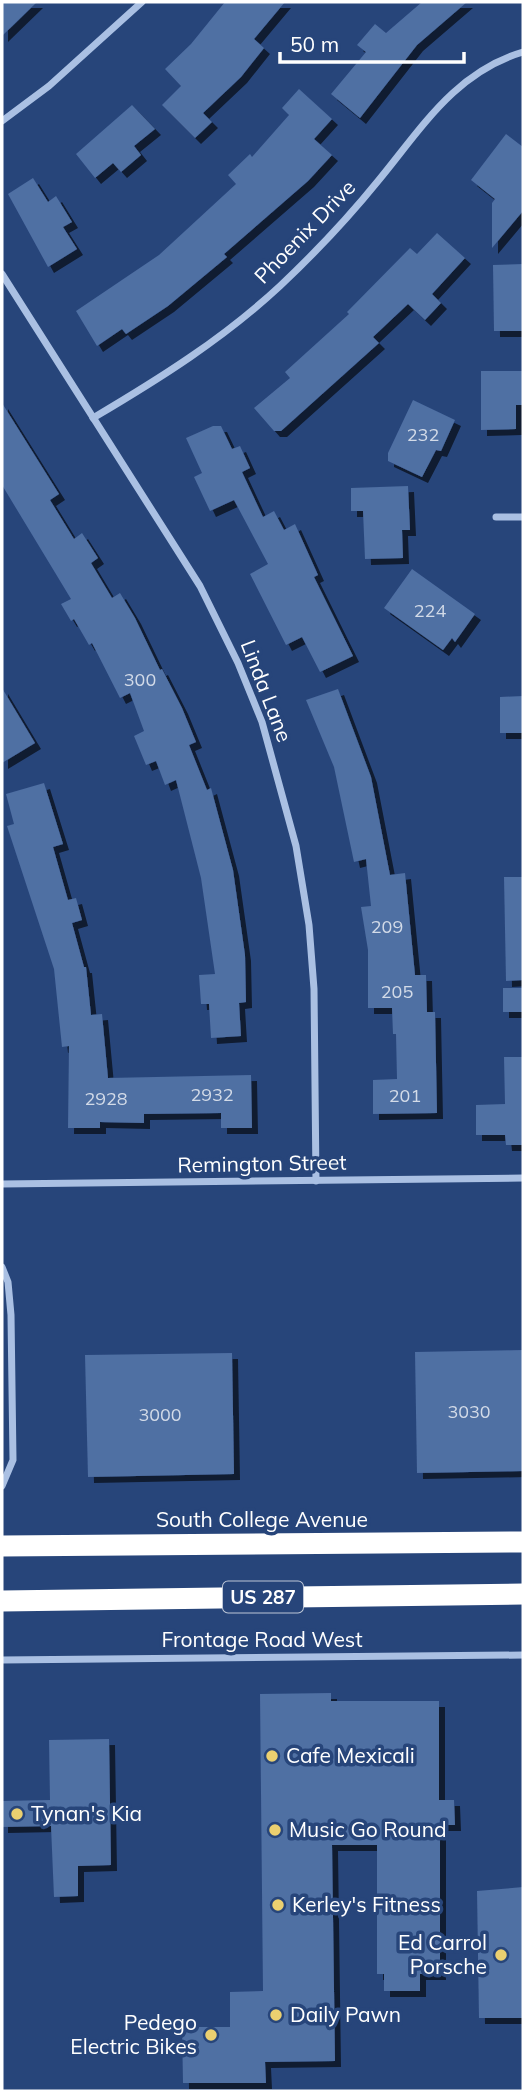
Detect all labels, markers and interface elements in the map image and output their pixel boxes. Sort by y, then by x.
scale bar [280,21,464,65]
text: 50 m [290,31,339,57]
street label: Phoenix Drive [248,174,360,289]
house number: 232 [407,423,439,446]
house number: 224 [414,599,446,622]
street label: Linda Lane [236,636,298,745]
house number: 300 [124,668,156,691]
house number: 209 [371,915,403,938]
house number: 205 [381,980,413,1003]
house number: 2932 [190,1083,234,1106]
house number: 201 [389,1084,421,1107]
house number: 2928 [84,1087,128,1110]
street label: Remington Street [177,1149,347,1177]
house number: 3030 [447,1400,491,1423]
house number: 3000 [138,1403,182,1426]
street label: South College Avenue [156,1506,368,1532]
road number: US 287 [223,1582,303,1612]
street label: Frontage Road West [161,1626,363,1652]
place label: Cafe Mexicali [286,1742,415,1768]
marker: Cafe Mexicali [264,1748,280,1764]
place label: Tynan's Kia [31,1800,142,1826]
marker: Tynan's Kia [9,1806,25,1822]
place label: Music Go Round [289,1816,447,1842]
marker: Music Go Round [267,1822,283,1838]
place label: Kerley's Fitness [292,1891,441,1917]
marker: Kerley's Fitness [270,1897,286,1913]
place label: Ed Carrol Porsche [398,1929,487,1979]
marker: Ed Carrol Porsche [493,1947,509,1963]
place label: Daily Pawn [290,2001,401,2027]
marker: Daily Pawn [268,2007,284,2023]
place label: Pedego Electric Bikes [70,2009,197,2059]
marker: Pedego Electric Bikes [203,2027,219,2043]

